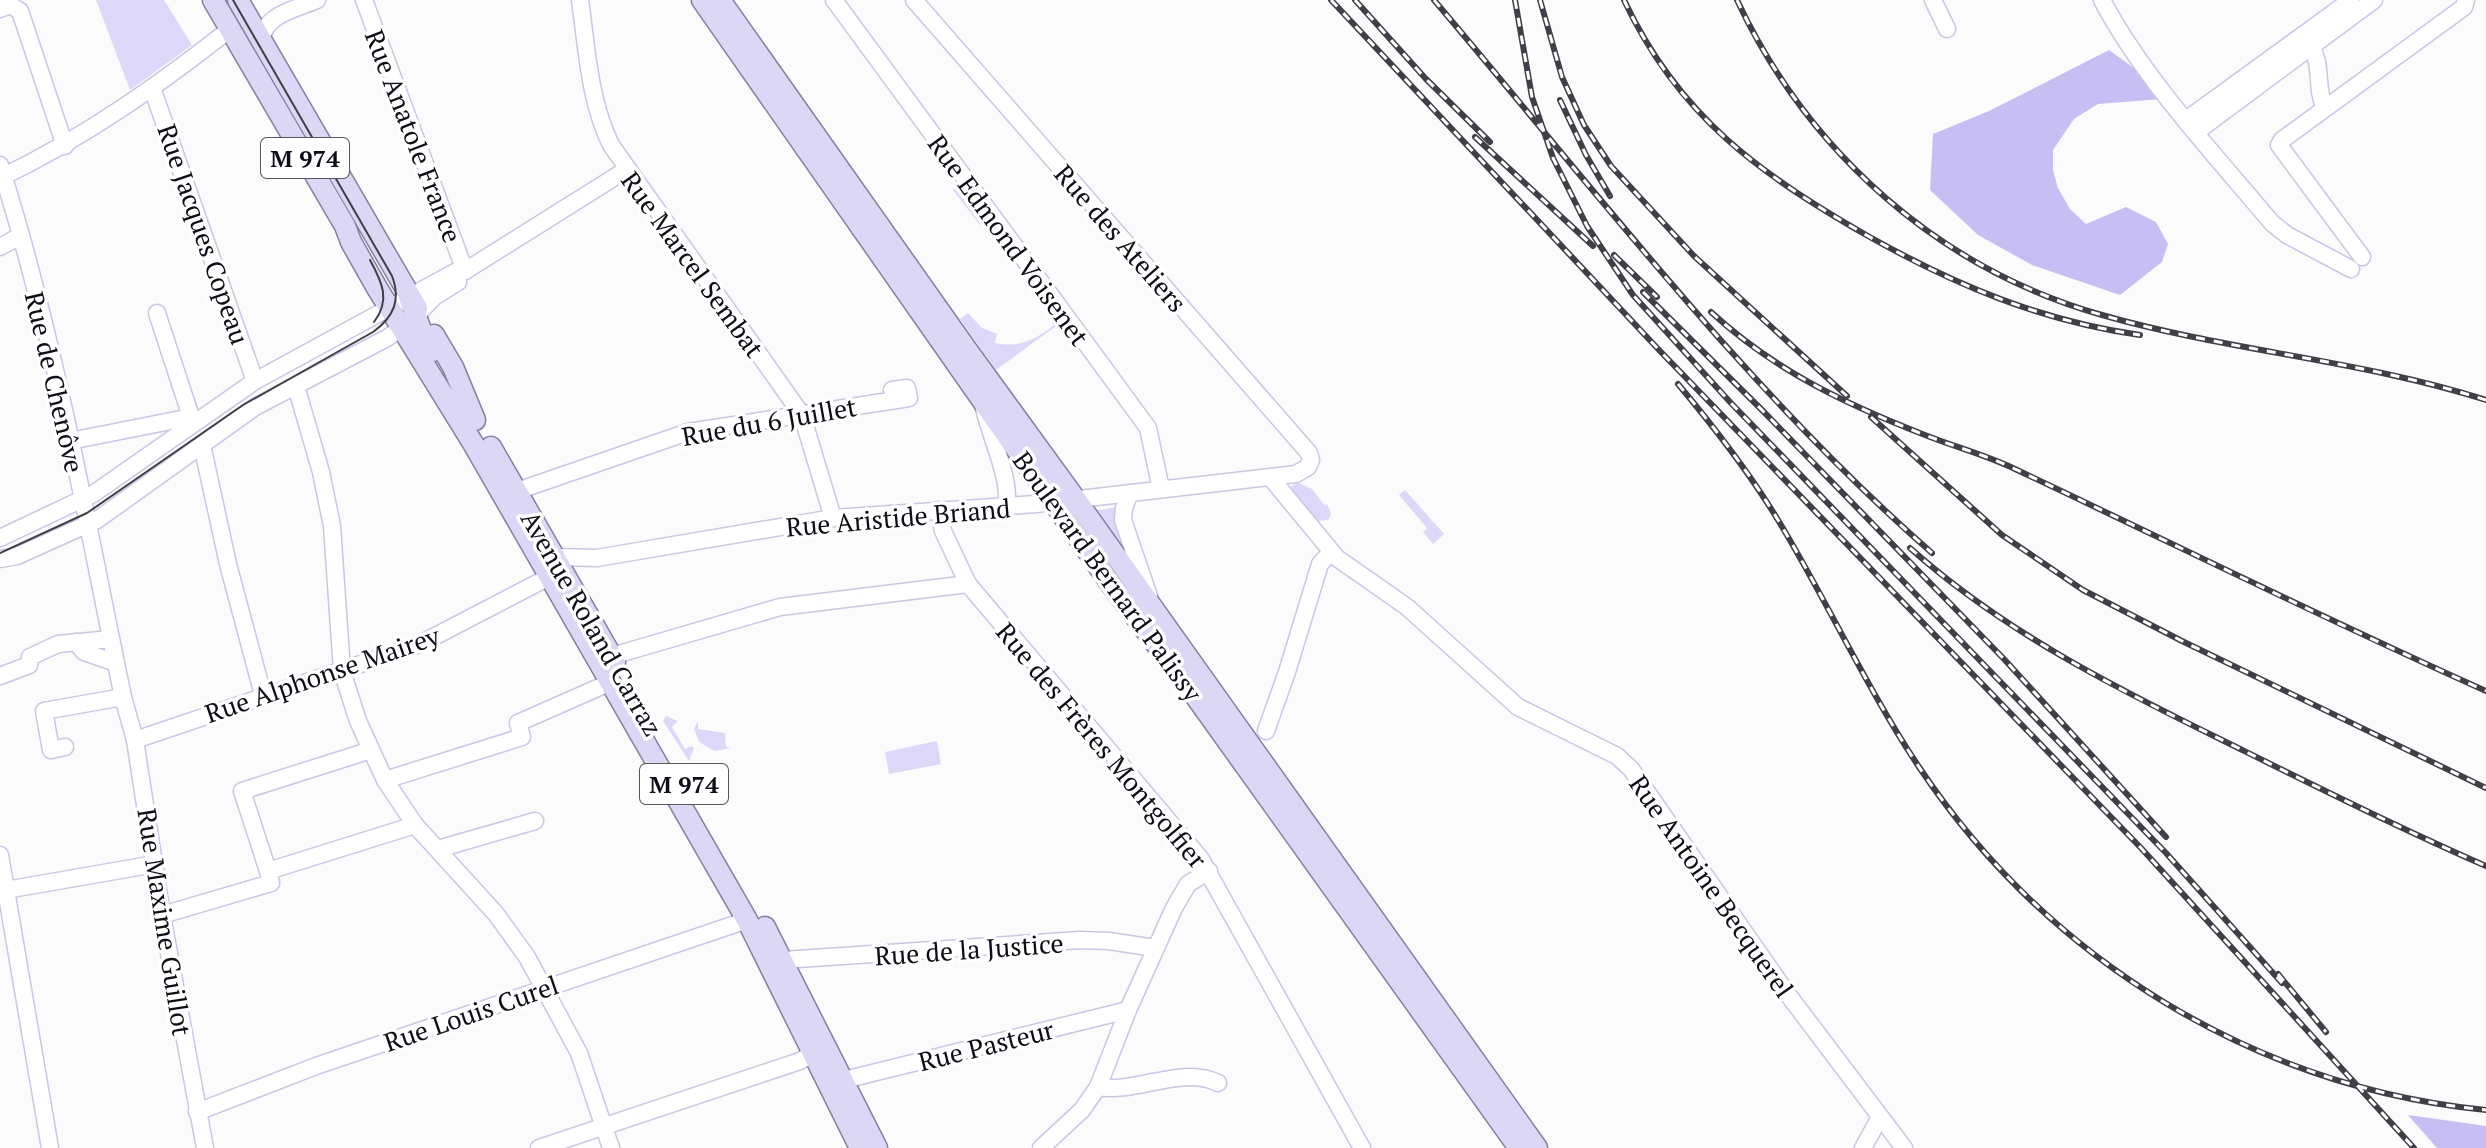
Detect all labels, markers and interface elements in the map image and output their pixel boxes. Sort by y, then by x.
street label: Rue Anatole France [358,25,470,247]
street label: Rue Jacques Copeau [150,119,258,349]
street label: Rue Edmond Voisenet [921,128,1097,353]
road number: M 974 [261,138,349,178]
street label: Rue des Ateliers [1048,157,1194,319]
street label: Rue Marcel Sembat [614,164,772,364]
street label: Rue de Chenôve [18,288,92,476]
street label: Rue du 6 Juillet [679,389,859,453]
street label: Boulevard Bernard Palissy [1006,444,1211,708]
street label: Rue Aristide Briand [784,490,1012,544]
street label: Avenue Roland Carraz [514,504,670,742]
street label: Rue des Frères Montgolfier [989,615,1215,875]
street label: Rue Alphonse Mairey [200,618,444,730]
road number: M 974 [640,764,728,804]
street label: Rue Antoine Becquerel [1622,768,1802,1004]
street label: Rue Maxime Guillot [130,806,200,1038]
street label: Rue de la Justice [873,925,1065,973]
street label: Rue Louis Curel [379,967,563,1059]
street label: Rue Pasteur [915,1012,1057,1078]

